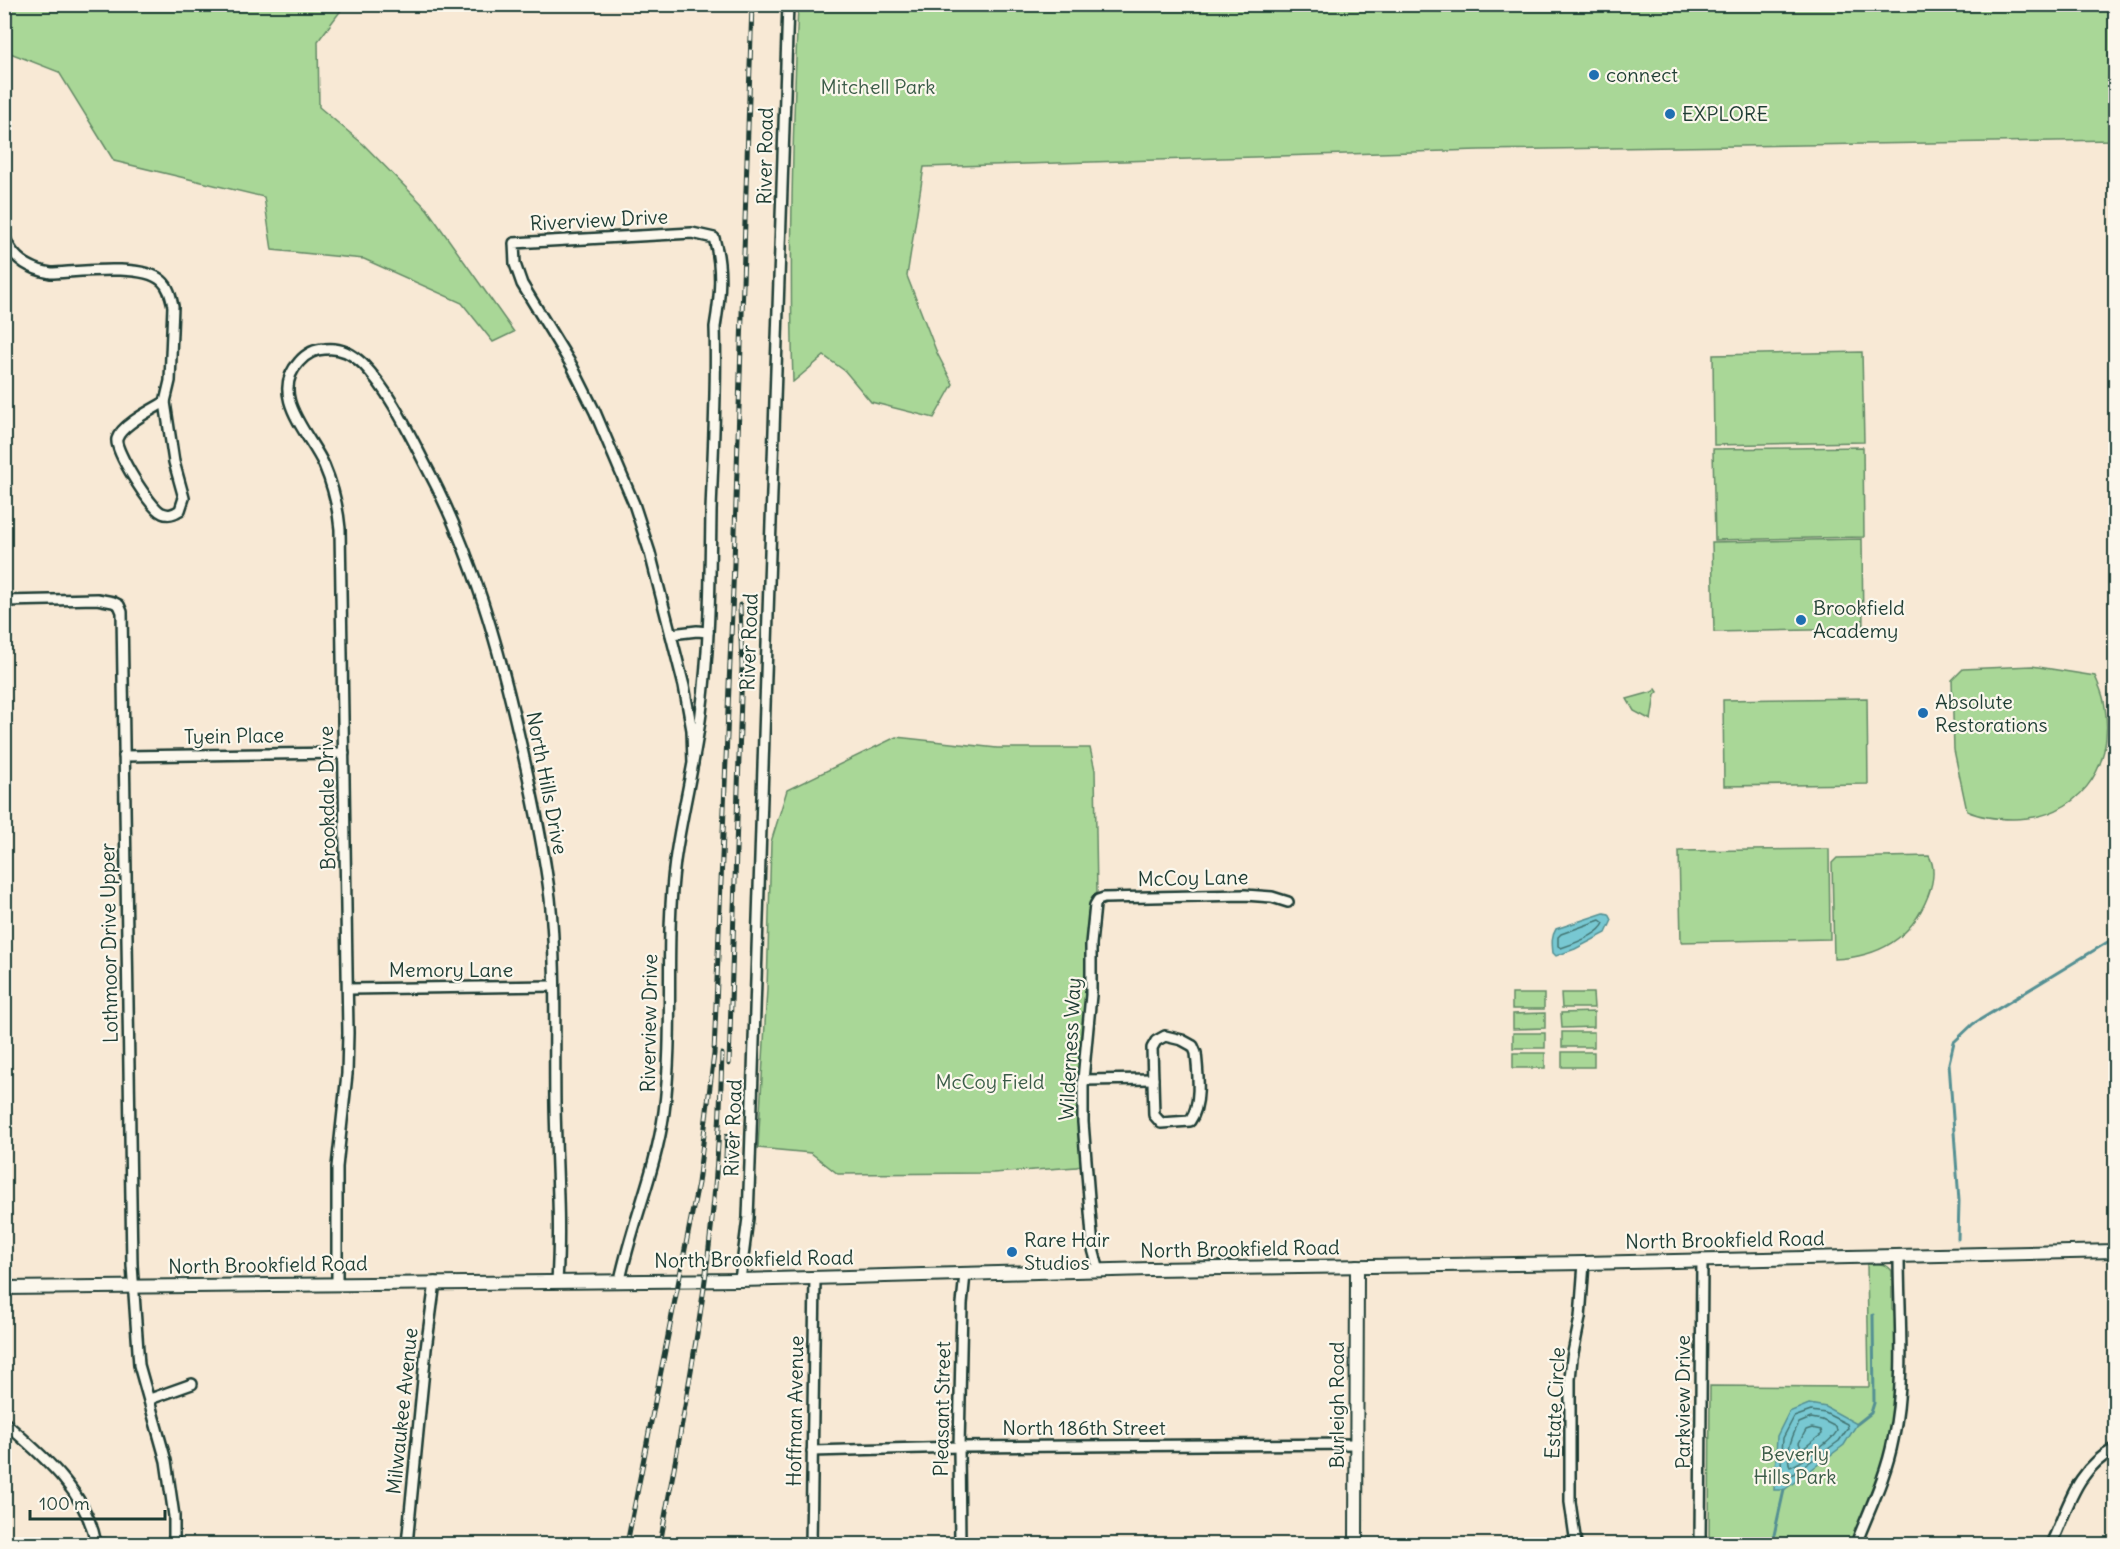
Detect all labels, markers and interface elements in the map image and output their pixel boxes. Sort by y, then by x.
place label: connect [1606,62,1678,87]
marker: connect [1587,68,1601,82]
park label: Mitchell Park [821,74,935,99]
place label: EXPLORE [1682,101,1768,126]
street label: River Road [751,107,778,205]
marker: EXPLORE [1663,107,1677,121]
street label: Riverview Drive [529,203,669,236]
street label: River Road [734,593,763,691]
place label: Brookfield Academy [1813,595,1905,643]
marker: Brookfield Academy [1794,613,1808,627]
place label: Absolute Restorations [1935,689,2048,737]
marker: Absolute Restorations [1916,706,1930,720]
street label: North Hills Drive [521,709,574,856]
street label: Tyein Place [184,722,284,749]
street label: Brookdale Drive [313,726,340,870]
street label: Lothmoor Drive Upper [94,843,123,1043]
street label: McCoy Lane [1137,864,1249,891]
street label: Riverview Drive [635,953,662,1092]
street label: Memory Lane [389,957,513,982]
street label: Wilderness Way [1053,977,1086,1121]
park label: McCoy Field [935,1069,1045,1094]
street label: River Road [718,1079,747,1177]
street label: North Brookfield Road [1625,1225,1825,1254]
place label: Rare Hair Studios [1024,1227,1110,1275]
street label: North Brookfield Road [1140,1234,1340,1263]
street label: North Brookfield Road [654,1244,854,1273]
marker: Rare Hair Studios [1005,1245,1019,1259]
street label: North Brookfield Road [168,1250,368,1279]
street label: Milwaukee Avenue [380,1326,423,1495]
street label: Hoffman Avenue [781,1335,808,1487]
street label: Parkview Drive [1670,1335,1695,1469]
street label: Pleasant Street [928,1341,955,1477]
street label: Burleigh Road [1324,1341,1349,1469]
street label: Estate Circle [1539,1346,1570,1460]
street label: North 186th Street [1002,1415,1166,1440]
park label: Beverly Hills Park [1754,1441,1836,1489]
scale bar [30,1483,165,1521]
text: 100 m [39,1492,90,1515]

